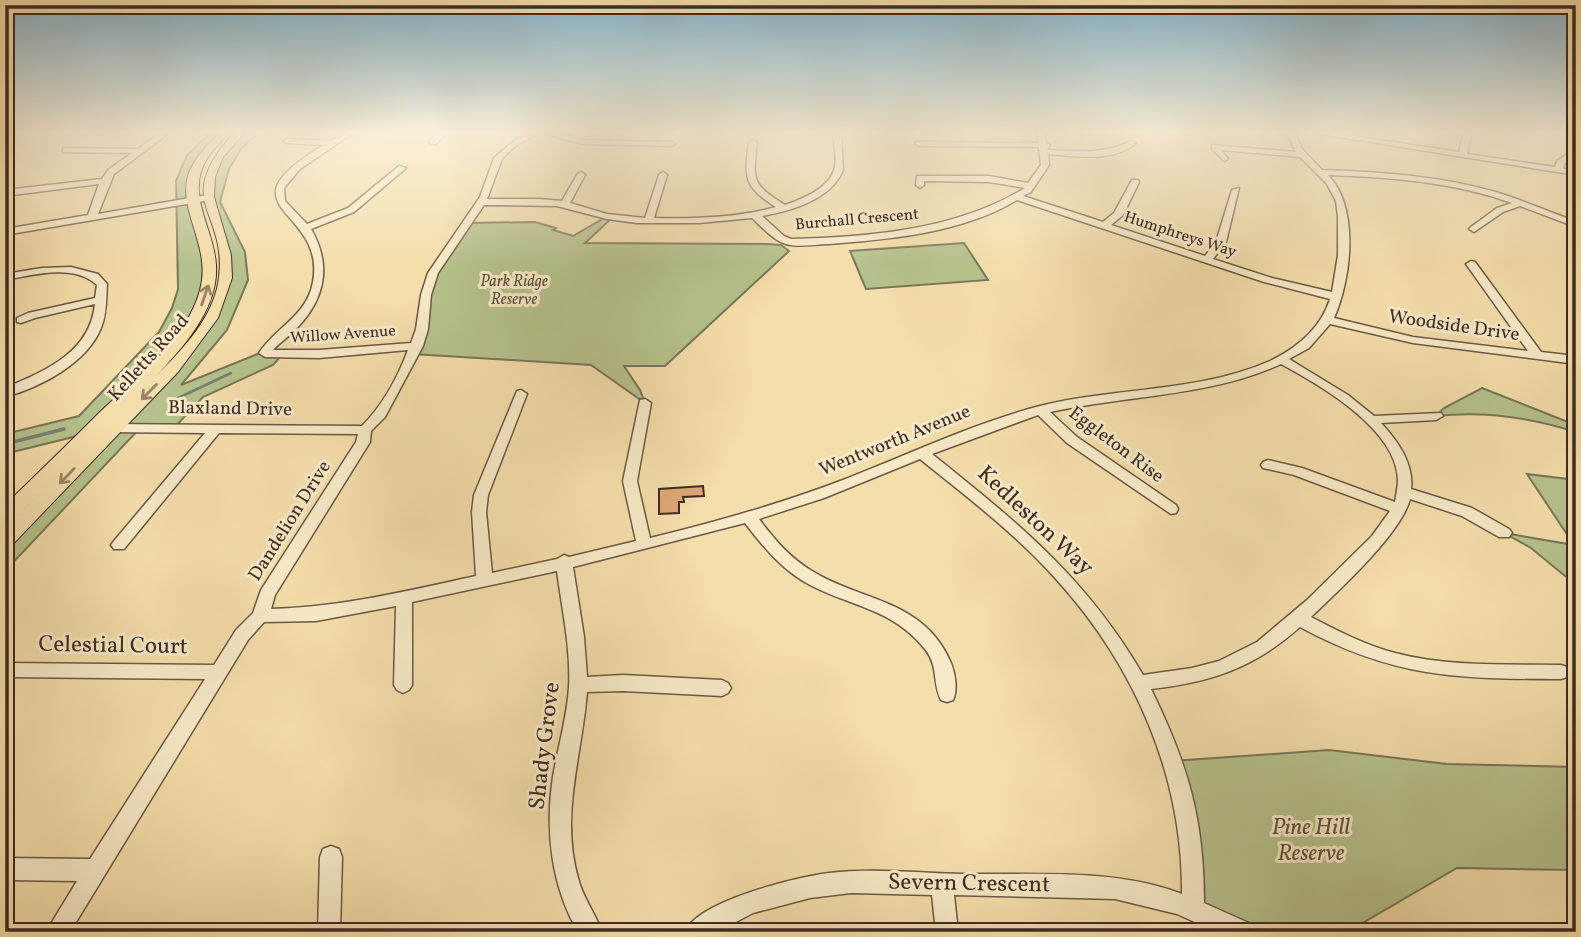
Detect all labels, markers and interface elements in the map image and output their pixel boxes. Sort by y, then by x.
street label: Burchall Crescent [794,204,920,236]
street label: Humphreys Way [1121,206,1239,264]
park label: Park Ridge Reserve [480,271,548,311]
one-way arrow [200,284,212,306]
street label: Woodside Drive [1387,304,1521,348]
street label: Kelletts Road [103,309,195,407]
street label: Willow Avenue [289,320,397,350]
one-way arrow [141,384,158,401]
street label: Blaxland Drive [168,395,292,423]
street label: Wentworth Avenue [815,399,975,483]
street label: Eggleton Rise [1063,401,1169,489]
street label: Dandelion Drive [243,456,337,586]
street label: Kedleston Way [970,459,1101,584]
one-way arrow [59,468,76,485]
street label: Celestial Court [38,629,188,663]
street label: Shady Grove [521,680,569,812]
park label: Pine Hill Reserve [1272,812,1351,870]
street label: Severn Crescent [887,867,1051,901]

